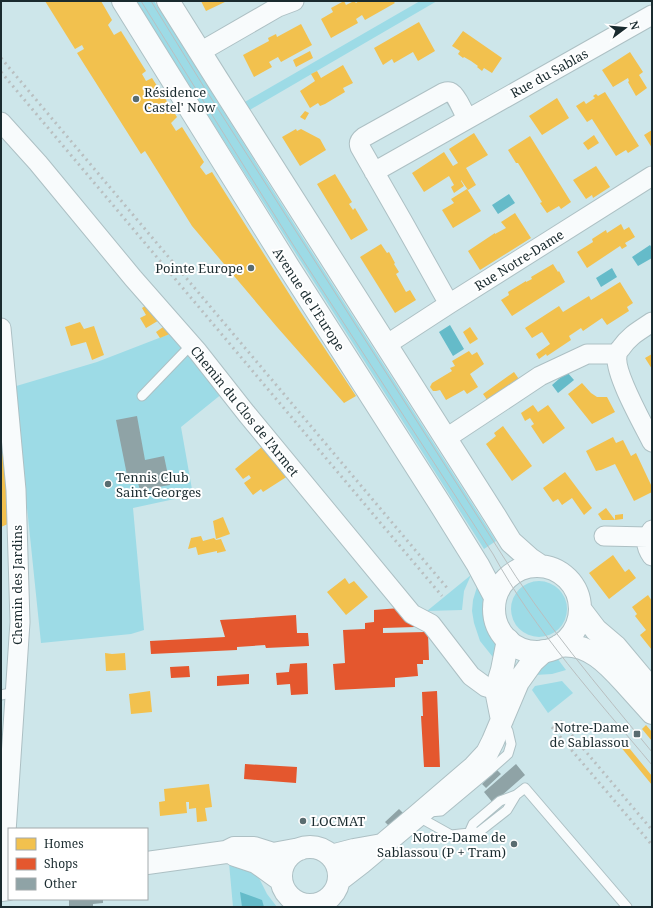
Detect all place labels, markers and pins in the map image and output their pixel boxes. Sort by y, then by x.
place label: Résidence Castel' Now [144,83,216,116]
marker: Résidence Castel' Now [131,94,141,104]
place label: Pointe Europe [155,259,243,277]
marker: Pointe Europe [246,263,256,273]
place label: Tennis Club Saint-Georges [116,468,201,501]
marker: Tennis Club Saint-Georges [103,479,113,489]
place label: Notre-Dame de Sablassou [549,718,629,751]
marker: Notre-Dame de Sablassou [632,729,642,739]
place label: LOCMAT [311,812,365,830]
marker: LOCMAT [298,816,308,826]
place label: Notre-Dame de Sablassou (P + Tram) [377,828,506,861]
marker: Notre-Dame de Sablassou (P + Tram) [509,839,519,849]

